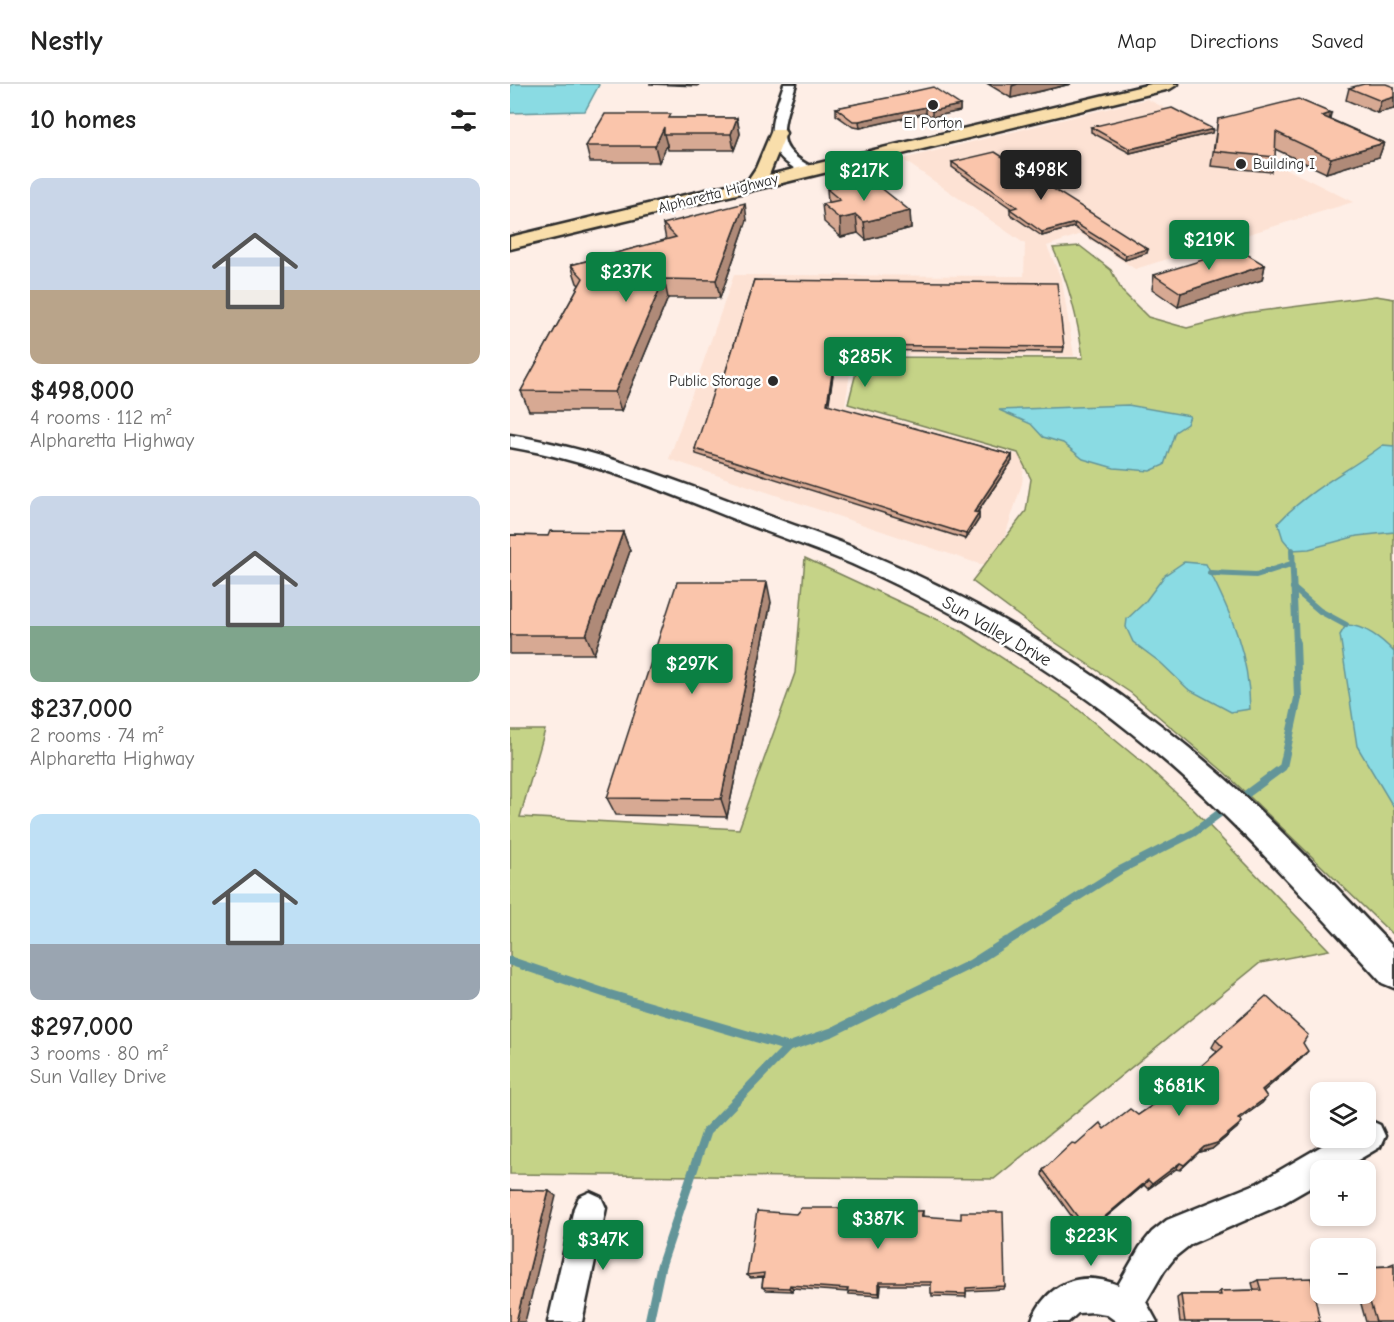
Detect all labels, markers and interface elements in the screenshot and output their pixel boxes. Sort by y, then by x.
text: Nestly [30,25,103,57]
text: Map [1117,29,1157,53]
text: Directions [1190,29,1279,53]
text: Saved [1312,29,1364,53]
marker: El Porton [926,98,940,112]
icon: filters [447,104,480,137]
text: 10 homes [30,105,136,135]
place label: El Porton [903,114,963,132]
pin: $498K [999,150,1083,201]
pin: $217K [822,151,906,202]
place label: Building I [1253,155,1315,173]
marker: Building I [1234,157,1248,171]
text: $498K [1014,158,1068,181]
text: $217K [839,159,889,182]
street label: Alpharetta Highway [656,169,780,217]
icon: home [201,217,309,325]
pin: $219K [1167,220,1251,271]
text: $219K [1183,228,1235,251]
pin: $237K [584,252,668,303]
text: $237K [600,260,652,283]
pin: $285K [823,337,907,388]
text: $285K [838,345,892,368]
place label: Public Storage [669,372,761,390]
marker: Public Storage [766,374,780,388]
text: $498,000 [30,376,134,406]
text: 4 rooms · 112 m² [30,406,171,429]
text: Alpharetta Highway [30,429,194,452]
icon: home [201,535,309,643]
street label: Sun Valley Drive [938,592,1055,671]
pin: $297K [650,644,734,695]
text: $297K [666,652,718,675]
text: $237,000 [30,694,133,724]
text: 2 rooms · 74 m² [30,724,163,747]
text: Alpharetta Highway [30,747,194,770]
icon: home [201,853,309,961]
text: $297,000 [30,1012,133,1042]
text: 3 rooms · 80 m² [30,1042,168,1065]
text: Sun Valley Drive [30,1065,166,1088]
pin: $681K [1137,1066,1221,1117]
text: $681K [1153,1074,1205,1097]
map controls [1310,1082,1376,1304]
button: layers [1310,1082,1376,1148]
button: + [1310,1160,1376,1226]
pin: $387K [836,1199,920,1250]
text: $387K [852,1207,904,1230]
pin: $223K [1049,1216,1133,1267]
pin: $347K [561,1220,645,1271]
text: $223K [1064,1224,1118,1247]
text: $347K [577,1228,629,1251]
button: − [1310,1238,1376,1304]

